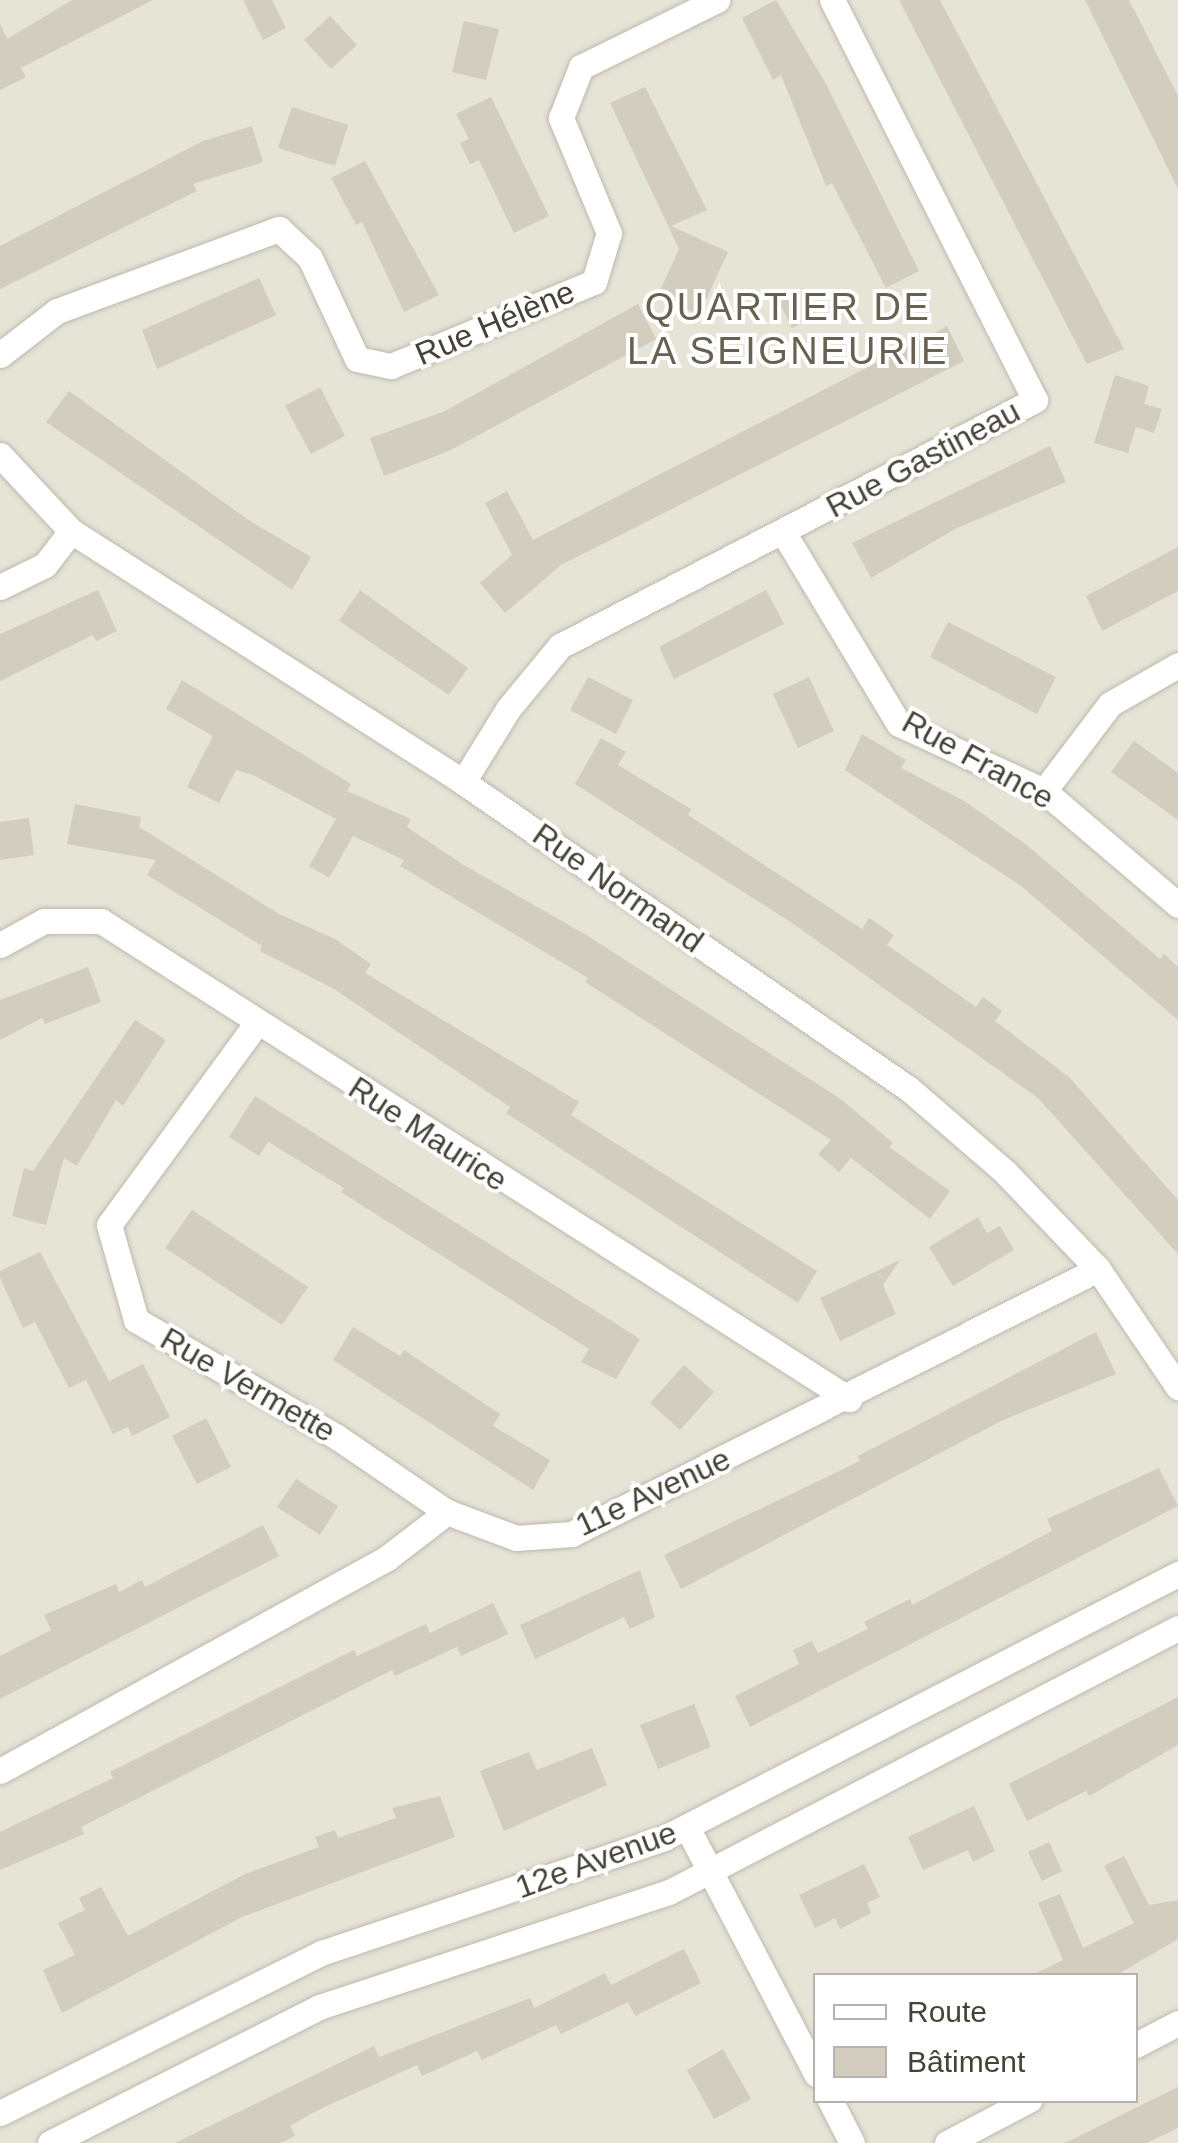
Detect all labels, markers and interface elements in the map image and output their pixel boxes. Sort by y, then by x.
street label: Rue Hélène [410,272,580,374]
district label: QUARTIER DE LA SEIGNEURIE [626,285,950,374]
street label: Rue Gastineau [820,392,1026,526]
street label: Rue France [896,703,1060,817]
street label: Rue Normand [525,815,711,961]
street label: Rue Maurice [341,1068,515,1200]
street label: Rue Vermette [154,1319,342,1451]
street label: 11e Avenue [569,1439,737,1545]
street label: 12e Avenue [509,1813,683,1907]
legend [813,1973,1138,2103]
text: Route [907,1995,987,2028]
text: Bâtiment [907,2045,1025,2078]

